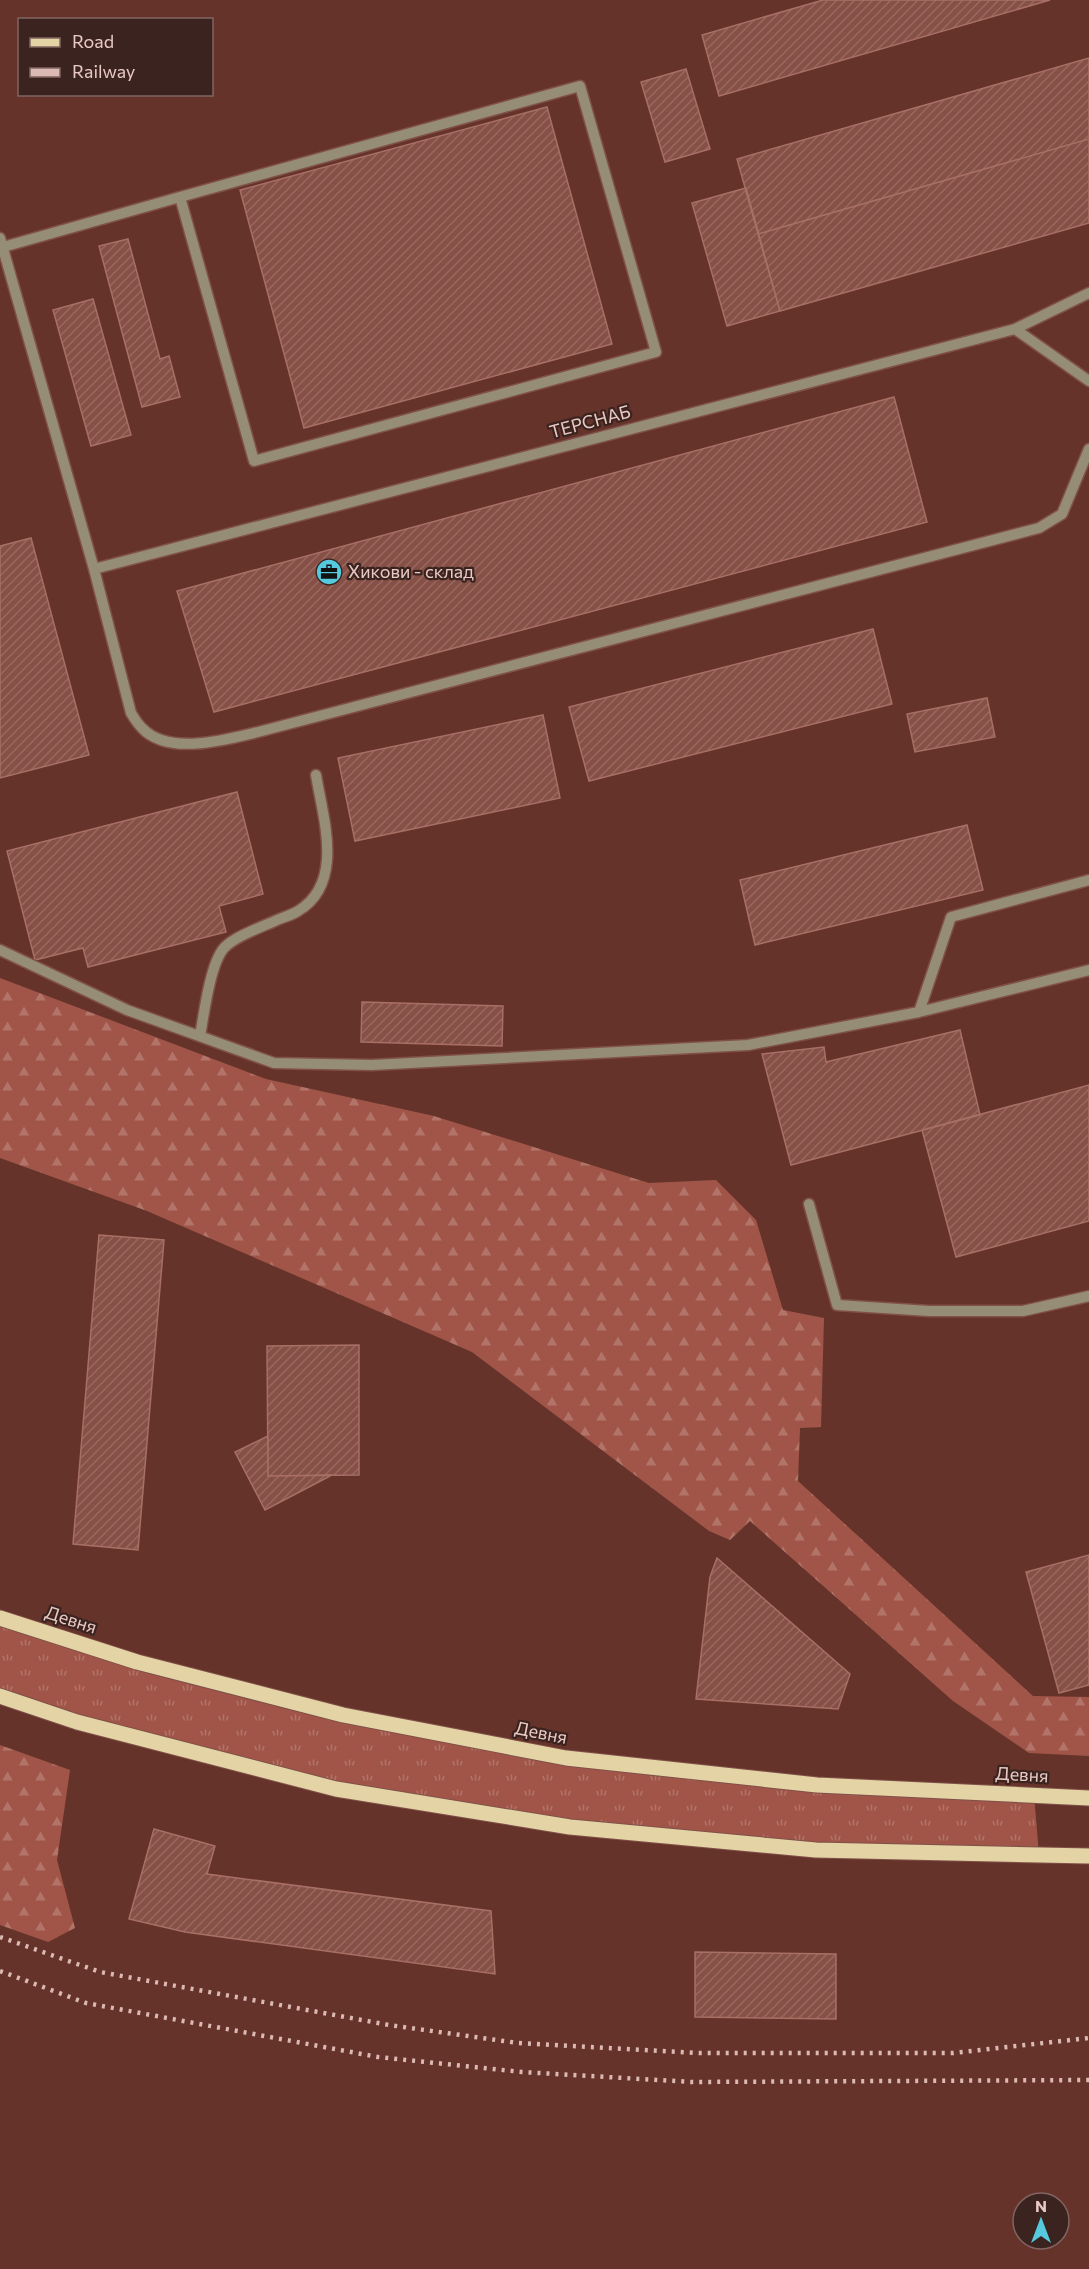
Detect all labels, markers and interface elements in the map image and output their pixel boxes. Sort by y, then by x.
legend [18,18,213,96]
text: Road [72,30,114,52]
text: Railway [72,60,135,82]
street label: ТЕРСНАБ [547,400,633,442]
office icon: Хикови - склад [314,557,344,587]
place label: Хикови - склад [348,560,474,582]
street label: Девня [43,1600,100,1638]
street label: Девня [513,1716,569,1748]
street label: Девня [995,1762,1049,1786]
north arrow [1011,2191,1071,2251]
text: N [1035,2196,1047,2215]

